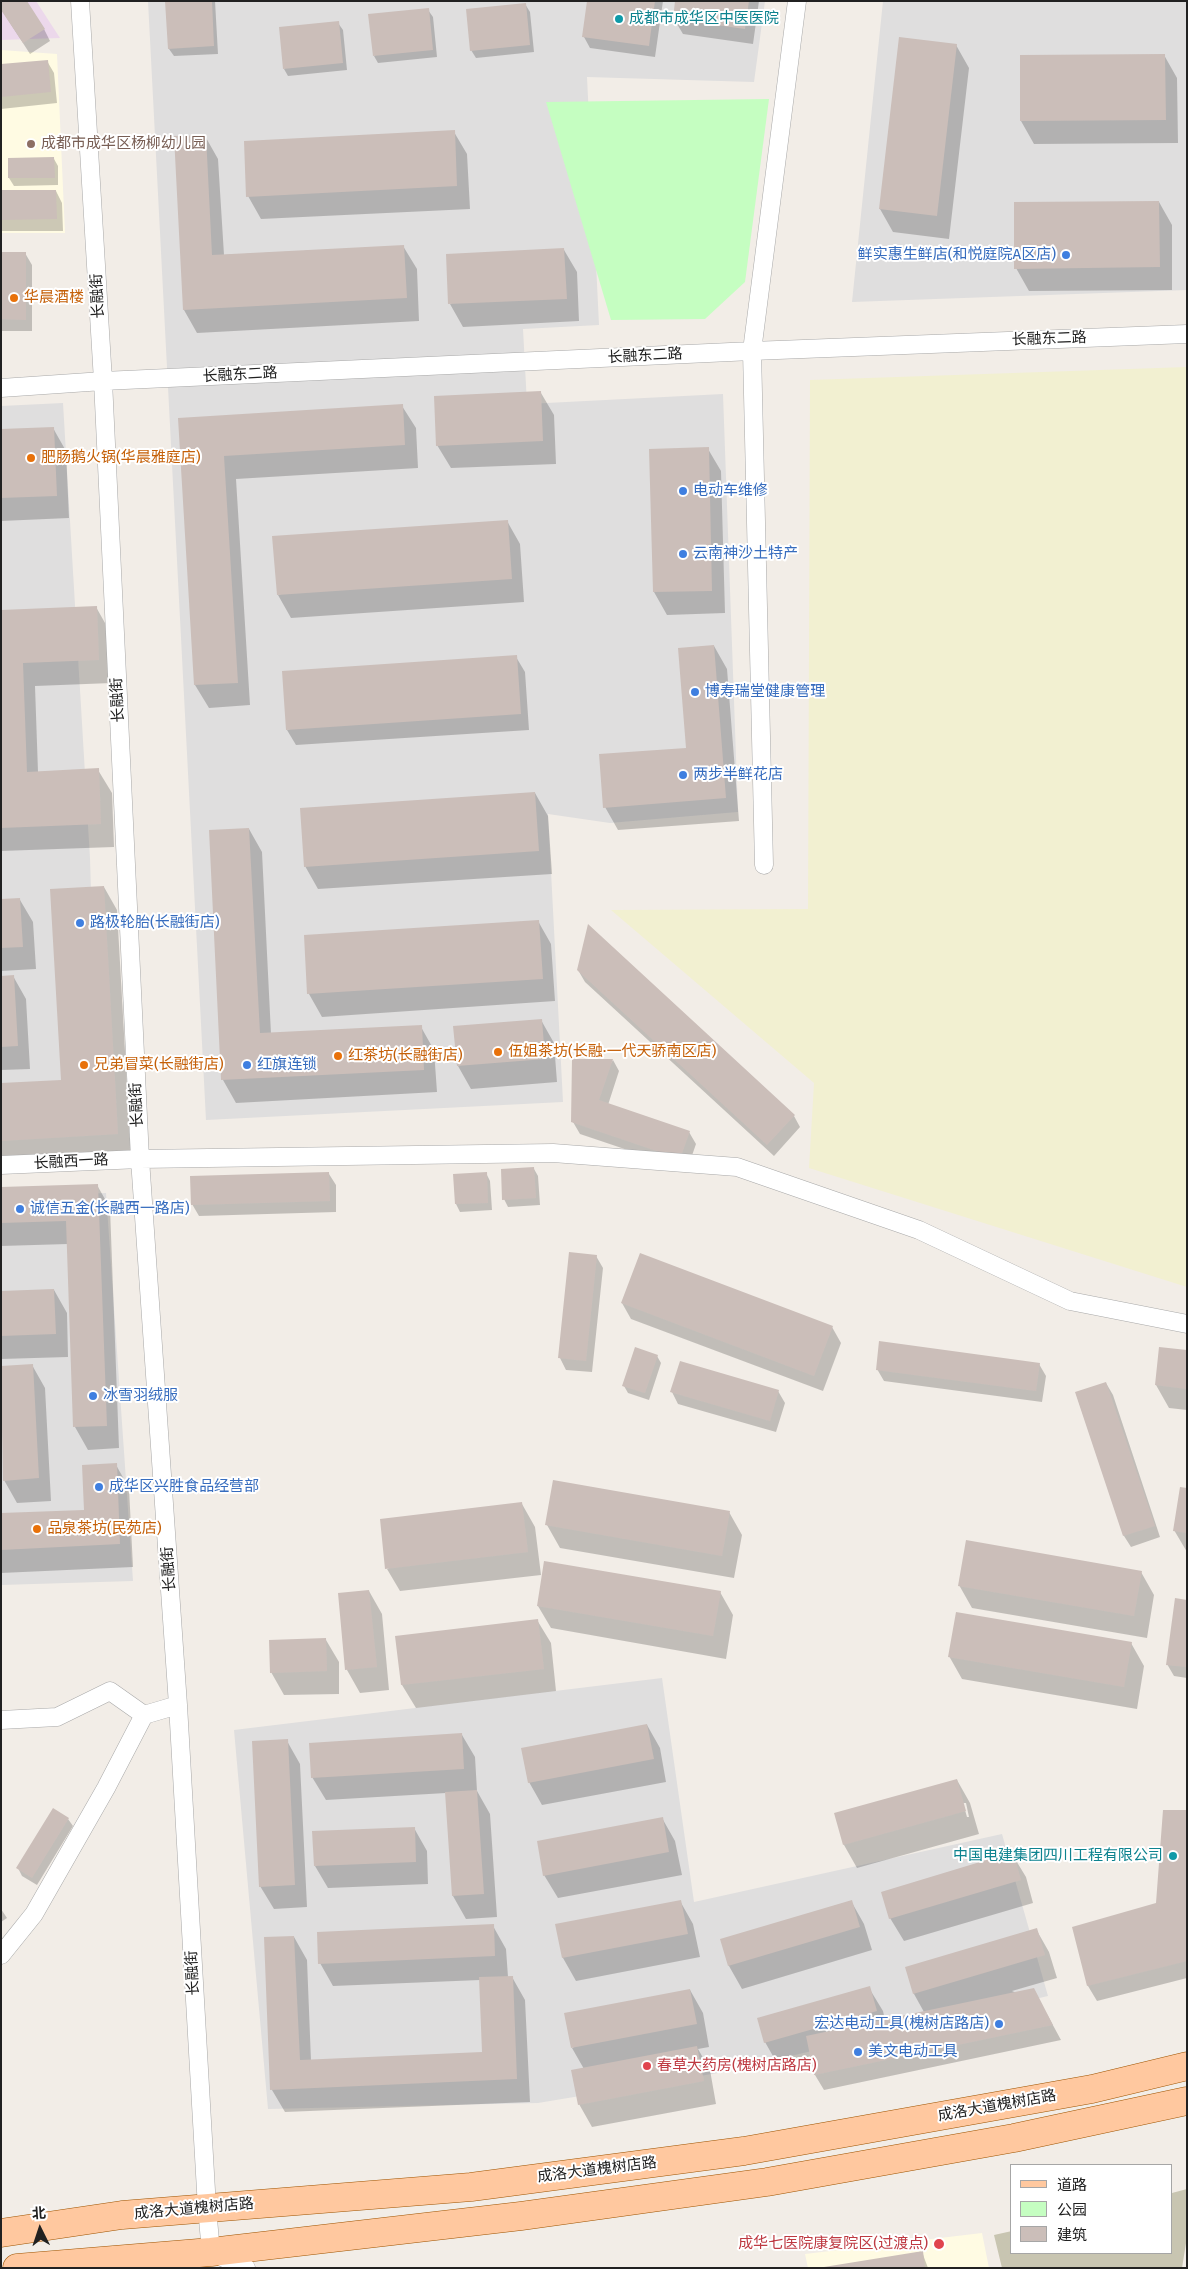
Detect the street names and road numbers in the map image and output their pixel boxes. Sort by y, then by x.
street label: 长融街 [88,273,108,319]
street label: 长融东二路 [1011,329,1087,349]
street label: 长融东二路 [607,345,683,367]
street label: 长融东二路 [202,364,278,386]
street label: 长融街 [108,677,128,723]
street label: 长融街 [127,1082,147,1128]
street label: 长融西一路 [33,1151,109,1173]
street label: 长融街 [158,1546,180,1592]
street label: 长融街 [183,1950,203,1996]
street label: 成洛大道槐树店路 [936,2087,1058,2125]
street label: 成洛大道槐树店路 [536,2154,658,2186]
street label: 成洛大道槐树店路 [133,2195,255,2223]

